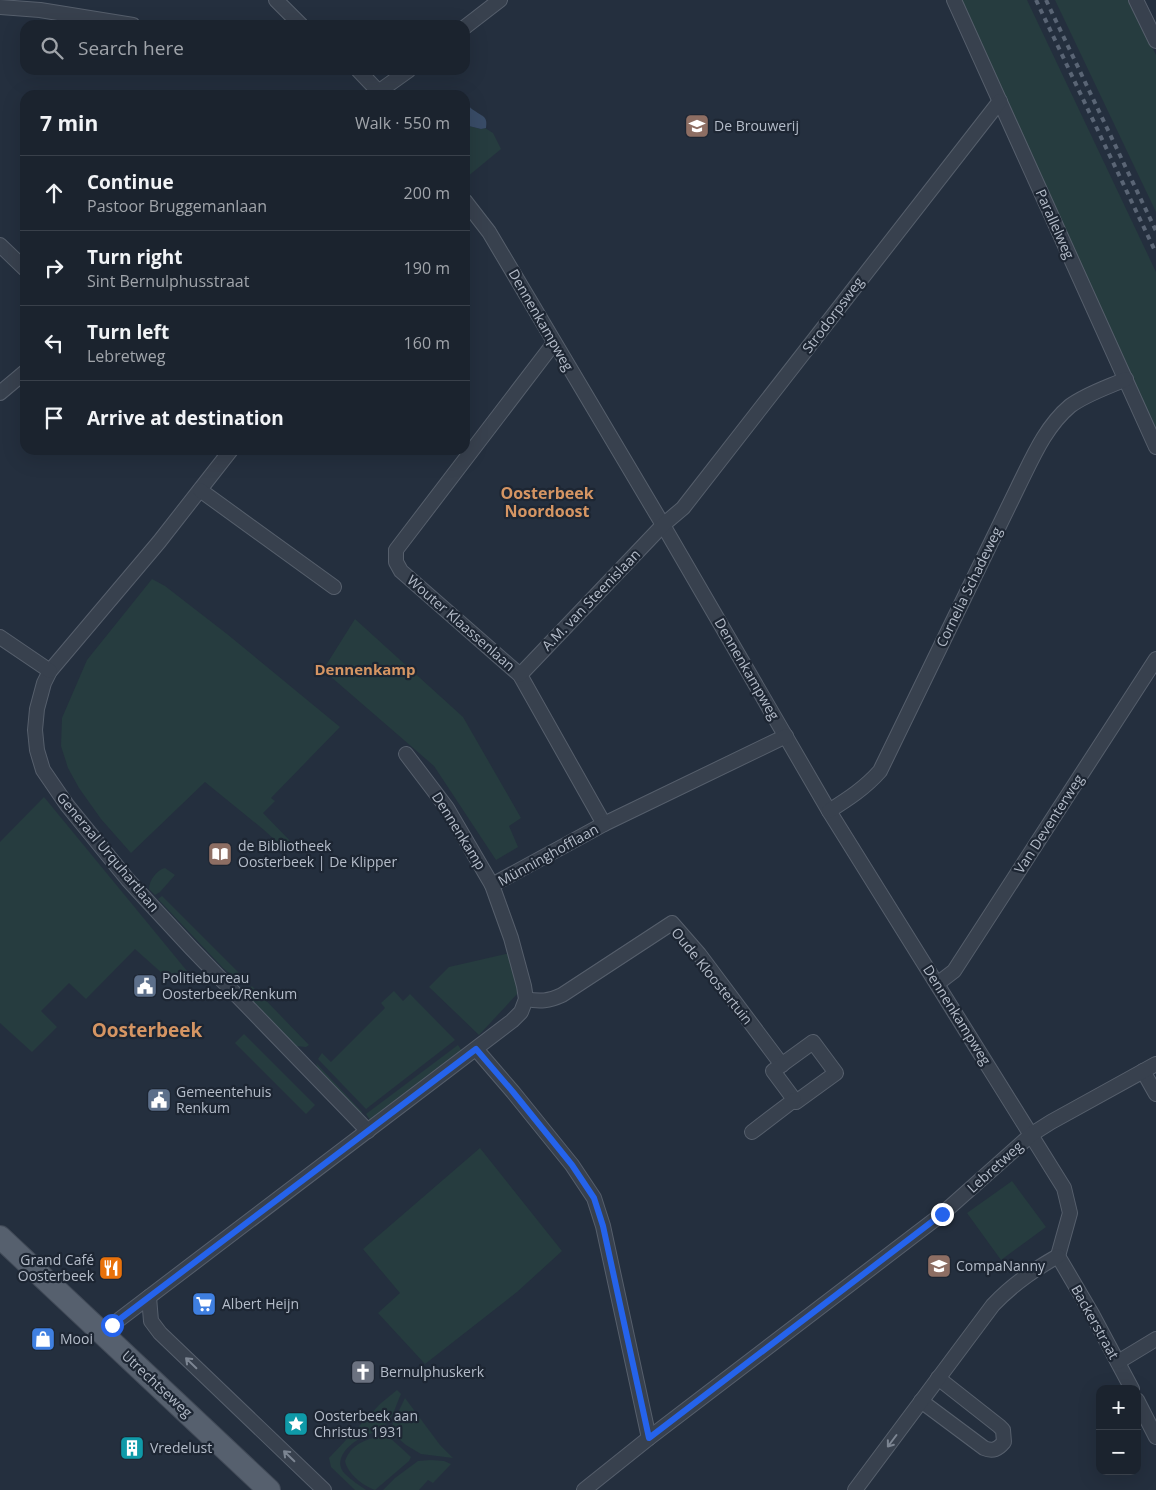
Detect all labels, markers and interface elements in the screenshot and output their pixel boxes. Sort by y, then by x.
search box [20,20,470,75]
icon: search [38,34,66,62]
text: Search here [78,35,184,61]
text: 7 min [40,109,98,137]
text: Walk · 550 m [355,112,450,134]
school or university icon: De Brouwerij [684,113,710,139]
place label: De Brouwerij [714,116,799,135]
text: Continue [87,169,174,195]
icon: ahead [40,179,68,207]
text: 200 m [404,182,450,204]
street label: Parallelweg [1032,186,1079,262]
text: Pastoor Bruggemanlaan [87,195,267,217]
text: Turn right [87,244,182,270]
icon: right [40,254,68,282]
text: 190 m [404,257,450,279]
street label: Dennenkampweg [505,265,579,374]
text: Sint Bernulphusstraat [87,270,249,292]
street label: Strodorpsweg [798,272,868,357]
text: Turn left [87,319,169,345]
icon: left [40,329,68,357]
text: 160 m [404,332,450,354]
text: Lebretweg [87,345,165,367]
icon: arrive [40,404,68,432]
text: Arrive at destination [87,405,284,431]
district label: Oosterbeek Noordoost [500,482,594,522]
street label: Cornelia Schadeweg [931,523,1006,650]
street label: A.M. van Steenislaan [537,545,644,655]
street label: Wouter Klaassenlaan [403,570,519,675]
street label: Dennenkampweg [711,614,785,723]
district label: Dennenkamp [315,659,416,679]
street label: Van Deventerweg [1009,770,1088,877]
street label: Generaal Urquhartlaan [53,788,164,916]
street label: Dennenkamp [428,788,491,873]
street label: Münninghofflaan [494,819,601,890]
place label: de Bibliotheek Oosterbeek | De Klipper [238,836,397,871]
library icon: de Bibliotheek Oosterbeek | De Klipper [207,841,233,867]
street label: Oude Kloostertuin [667,923,757,1028]
street label: Dennenkampweg [919,961,996,1069]
place label: Politiebureau Oosterbeek/Renkum [162,968,297,1003]
public building icon: Politiebureau Oosterbeek/Renkum [132,973,158,999]
district label: Oosterbeek [92,1017,203,1043]
place label: Gemeentehuis Renkum [176,1082,272,1117]
public building icon: Gemeentehuis Renkum [146,1087,172,1113]
street label: Lebretweg [963,1136,1027,1197]
route end [931,1203,954,1226]
place label: Grand Café Oosterbeek [18,1250,95,1285]
school or university icon: CompaNanny [926,1253,952,1279]
restaurant icon: Grand Café Oosterbeek [98,1255,124,1281]
place label: CompaNanny [956,1256,1046,1275]
street label: Backerstraat [1067,1281,1124,1362]
supermarket icon: Albert Heijn [191,1291,217,1317]
place label: Albert Heijn [222,1294,299,1313]
route start [101,1314,124,1337]
shop icon: Mooi [30,1326,56,1352]
place label: Mooi [60,1329,93,1348]
street label: Utrechtseweg [118,1346,197,1422]
one-way arrow [185,1357,197,1369]
church icon: Bernulphuskerk [350,1359,376,1385]
place label: Bernulphuskerk [380,1362,485,1381]
map controls [1096,1385,1141,1475]
button: + [1096,1385,1141,1430]
place label: Oosterbeek aan Christus 1931 [314,1406,418,1441]
place icon: Oosterbeek aan Christus 1931 [283,1411,309,1437]
button: − [1096,1430,1141,1475]
one-way arrow [887,1434,897,1448]
building icon: Vredelust [119,1435,145,1461]
place label: Vredelust [150,1438,212,1457]
one-way arrow [283,1450,296,1462]

